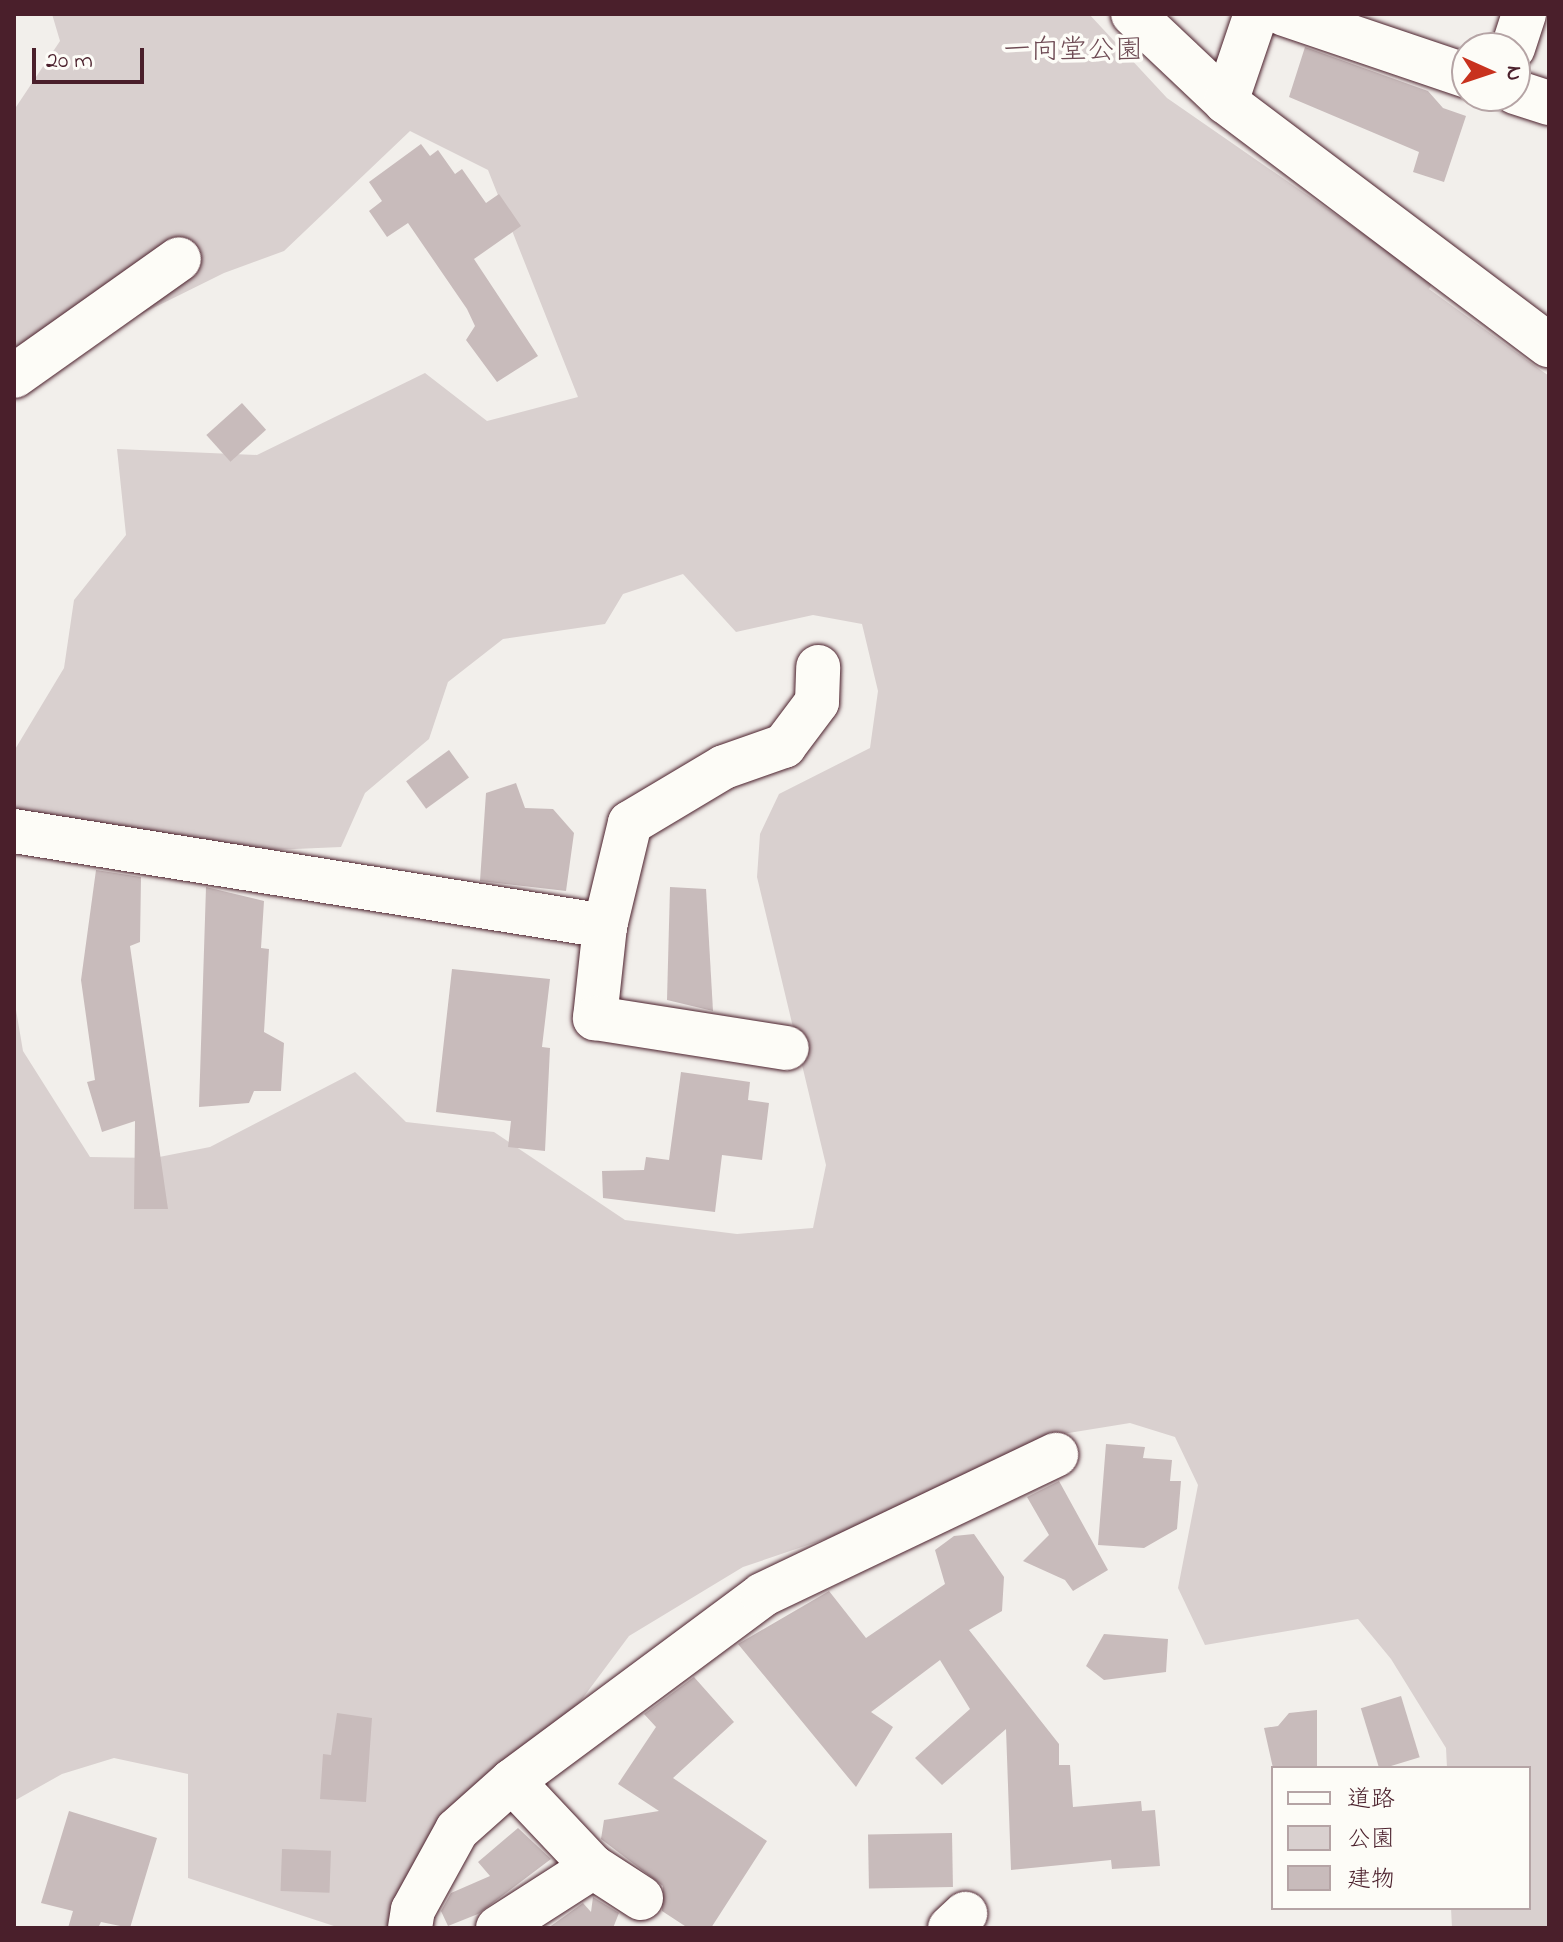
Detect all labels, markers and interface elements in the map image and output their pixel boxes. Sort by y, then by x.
scale bar [36,32,148,82]
north arrow [1451,32,1531,112]
park label: 一向堂公園 [1003,35,1143,69]
text: 20 m [46,44,93,79]
text: N [1497,65,1529,81]
legend [1271,1766,1531,1910]
text: 道路 [1347,1783,1395,1818]
text: 公園 [1347,1823,1395,1858]
text: 建物 [1347,1863,1395,1898]

